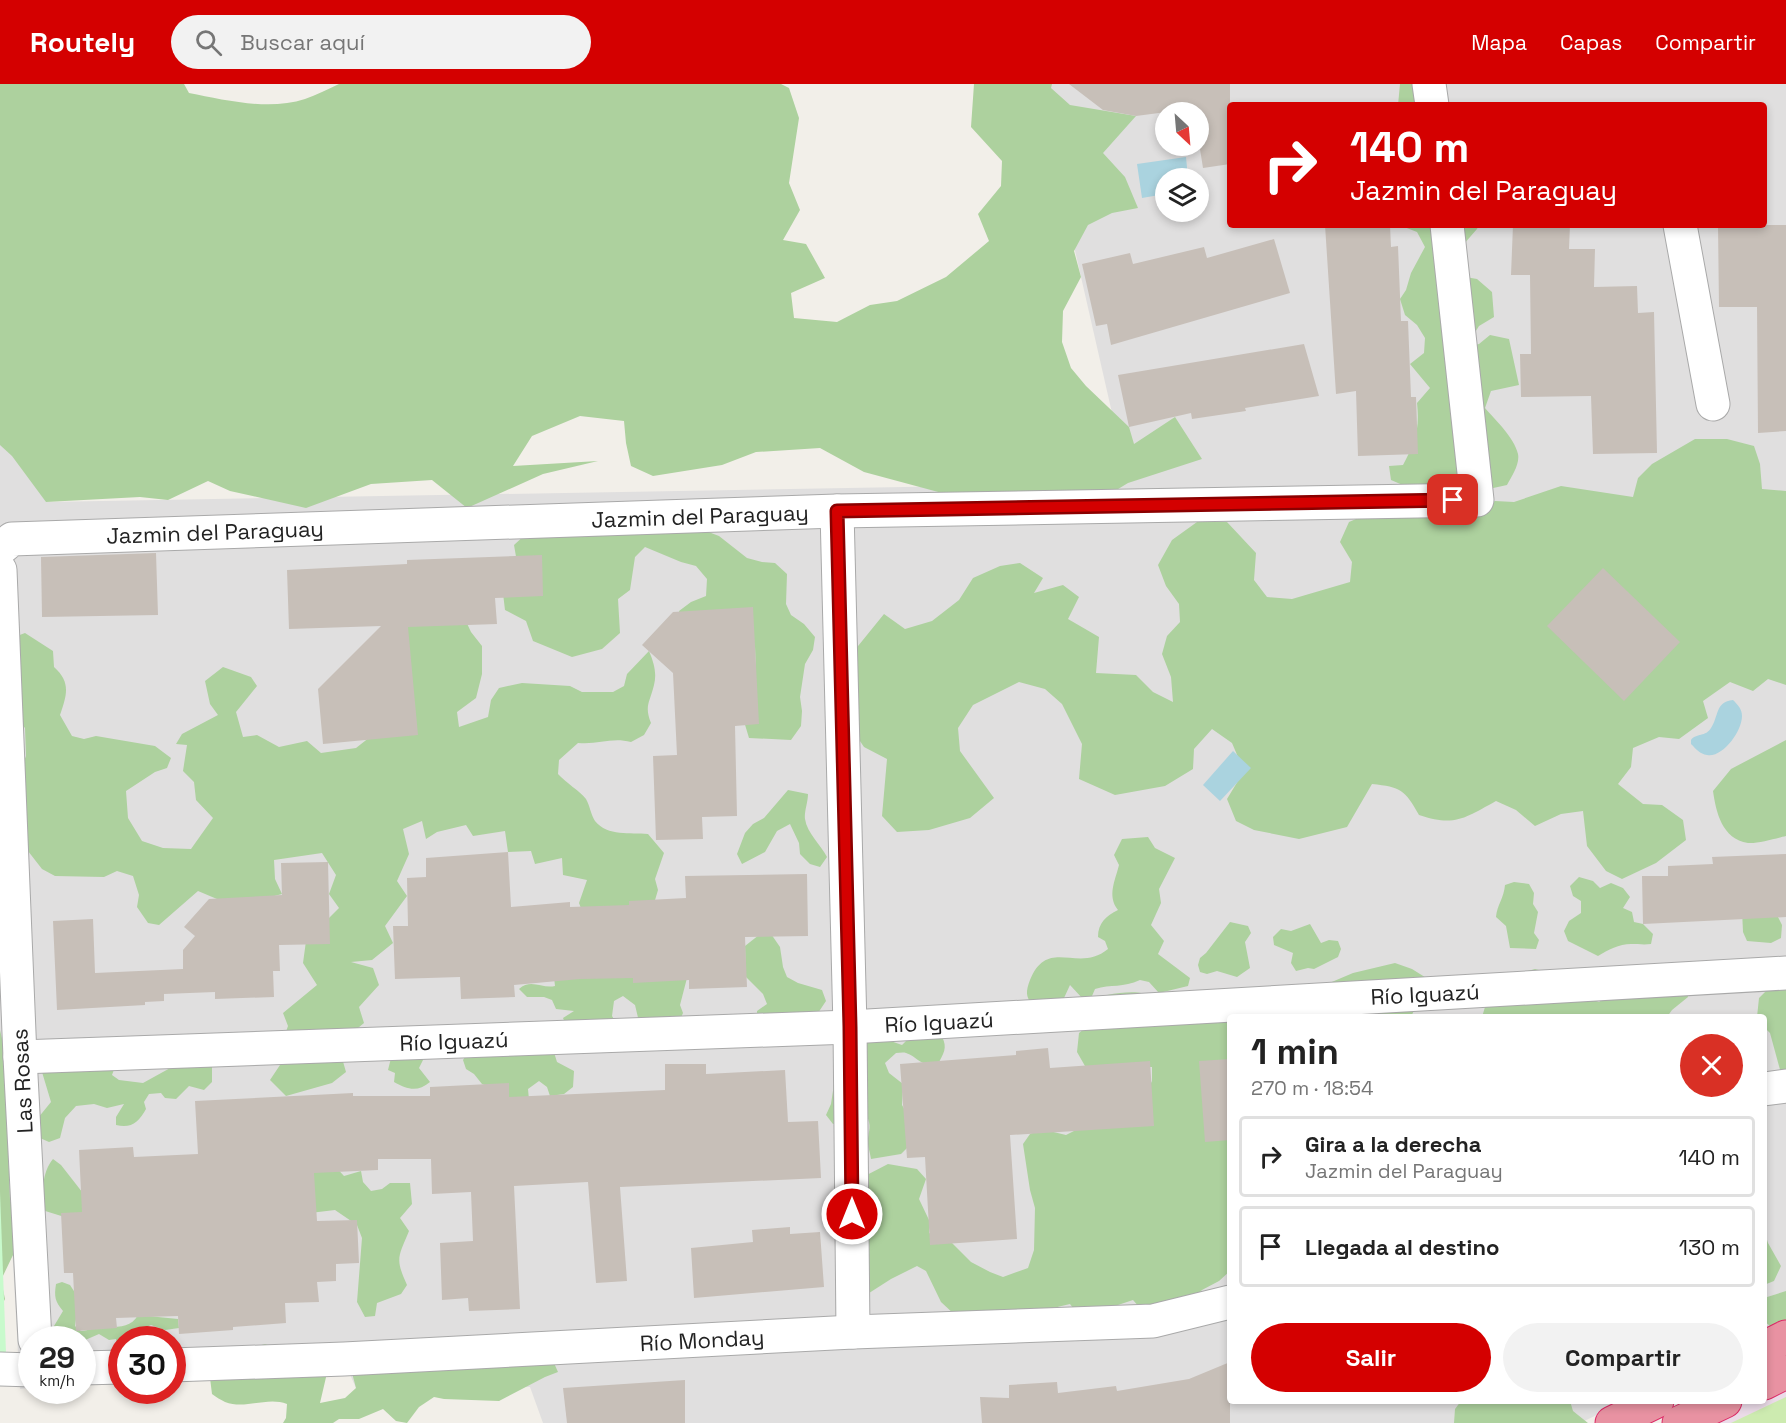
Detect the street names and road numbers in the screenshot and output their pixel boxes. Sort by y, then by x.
street label: Jazmin del Paraguay [591,498,809,534]
street label: Jazmin del Paraguay [106,514,324,550]
street label: Río Iguazú [1370,977,1480,1011]
street label: Río Iguazú [884,1005,994,1039]
street label: Río Iguazú [399,1025,509,1057]
street label: Las Rosas [5,1028,39,1134]
street label: Río Monday [639,1323,765,1357]

